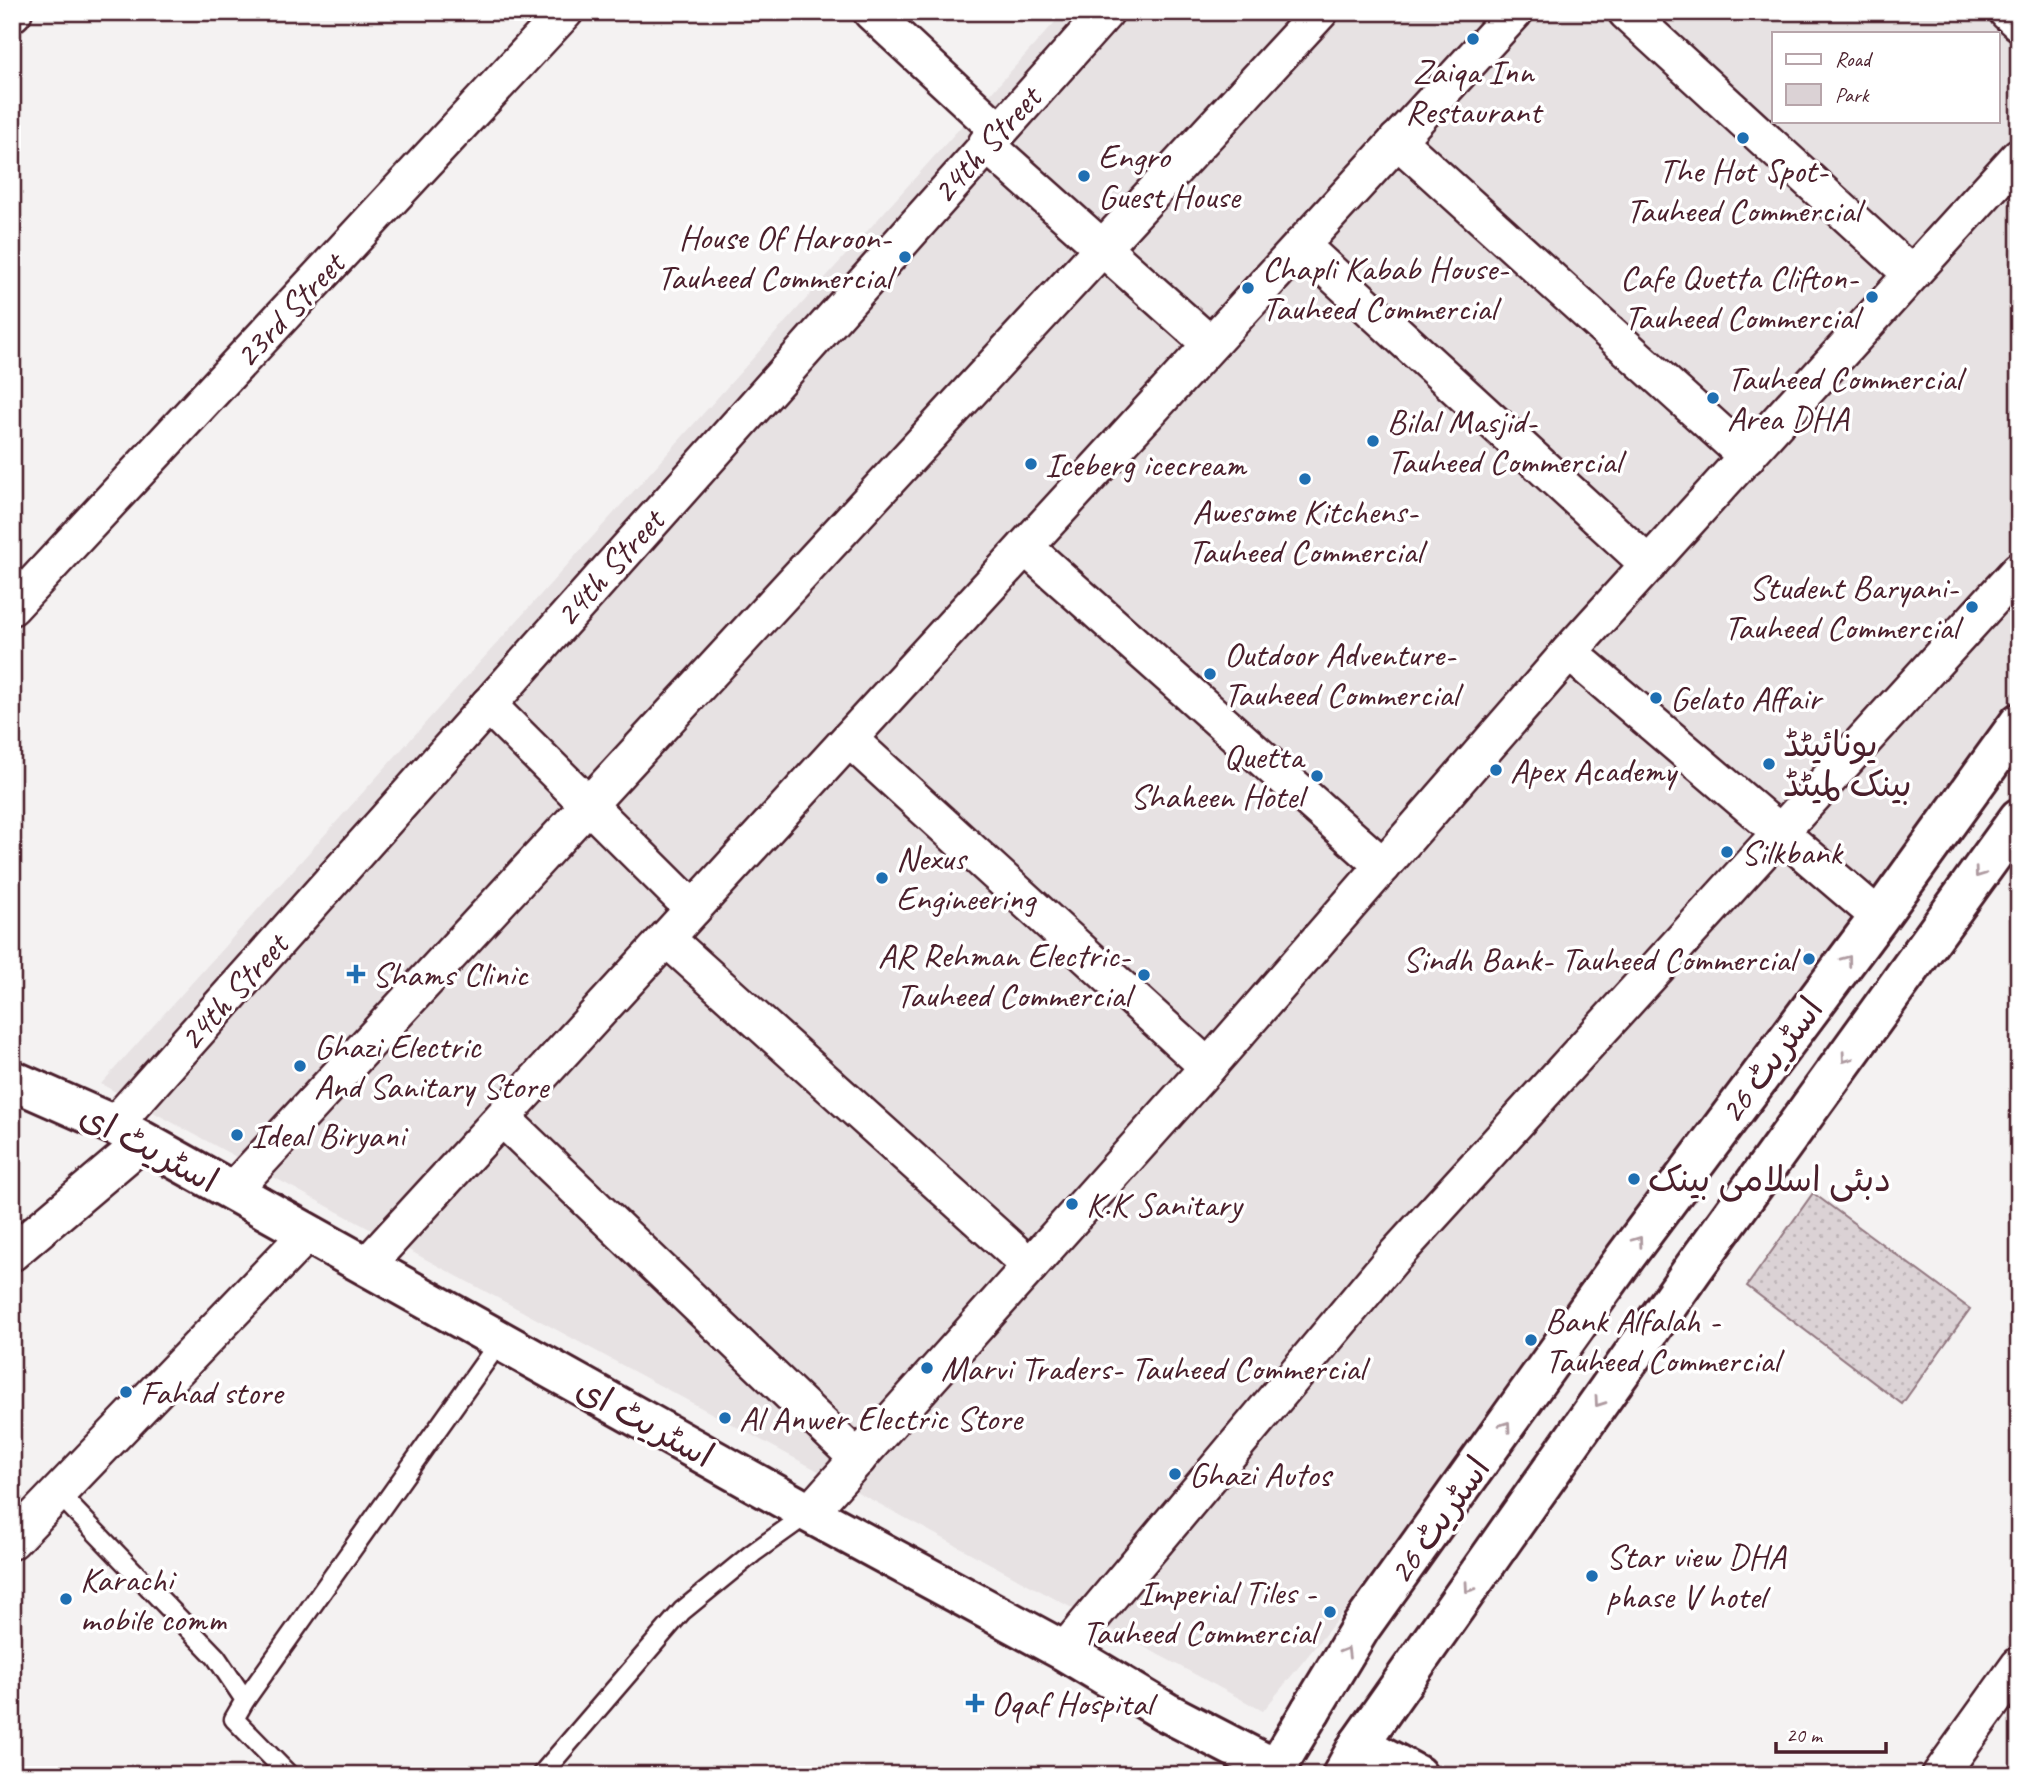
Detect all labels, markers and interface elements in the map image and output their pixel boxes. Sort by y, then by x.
marker: Zaiqa Inn Restaurant [1465,31,1481,47]
legend [1772,32,2000,122]
text: Road [1835,46,1874,72]
place label: Zaiqa Inn Restaurant [1405,49,1544,134]
street label: 24th Street [921,74,1053,213]
text: Park [1835,82,1870,108]
marker: The Hot Spot- Tauheed Commercial [1735,130,1751,146]
place label: Engro Guest House [1098,134,1242,219]
place label: The Hot Spot- Tauheed Commercial [1626,148,1866,233]
marker: Engro Guest House [1076,168,1092,184]
place label: House Of Haroon- Tauheed Commercial [657,215,897,300]
street label: 23rd Street [224,240,356,377]
place label: Chapli Kabab House- Tauheed Commercial [1262,246,1510,331]
marker: House Of Haroon- Tauheed Commercial [897,249,913,265]
place label: Cafe Quetta Clifton- Tauheed Commercial [1620,255,1864,340]
marker: Chapli Kabab House- Tauheed Commercial [1240,280,1256,296]
marker: Cafe Quetta Clifton- Tauheed Commercial [1864,289,1880,305]
place label: Tauheed Commercial Area DHA [1727,356,1967,441]
marker: Tauheed Commercial Area DHA [1705,390,1721,406]
place label: Bilal Masjid- Tauheed Commercial [1387,399,1627,484]
marker: Bilal Masjid- Tauheed Commercial [1365,433,1381,449]
place label: Iceberg icecream [1045,442,1248,487]
marker: Iceberg icecream [1023,456,1039,472]
marker: Awesome Kitchens- Tauheed Commercial [1297,471,1313,487]
place label: Awesome Kitchens- Tauheed Commercial [1188,489,1428,574]
street label: 24th Street [544,497,676,636]
place label: Student Baryani- Tauheed Commercial [1724,565,1964,650]
marker: Student Baryani- Tauheed Commercial [1964,599,1980,615]
place label: Outdoor Adventure- Tauheed Commercial [1224,632,1464,717]
marker: Outdoor Adventure- Tauheed Commercial [1202,666,1218,682]
place label: Gelato Affair [1670,676,1824,721]
marker: Gelato Affair [1648,690,1664,706]
place label: یونائیٹڈ بینک لمیٹڈ [1783,722,1912,807]
place label: Quetta Shaheen Hotel [1130,734,1309,819]
place label: Apex Academy [1510,748,1679,793]
marker: یونائیٹڈ بینک لمیٹڈ [1761,756,1777,772]
marker: Apex Academy [1488,762,1504,778]
marker: Quetta Shaheen Hotel [1309,768,1325,784]
place label: Silkbank [1741,830,1844,875]
place label: Nexus Engineering [896,836,1038,921]
marker: Silkbank [1719,844,1735,860]
one-way arrow [1975,865,1987,878]
marker: Nexus Engineering [874,870,890,886]
street label: 24th Street [168,921,300,1060]
place label: AR Rehman Electric- Tauheed Commercial [878,933,1136,1018]
place label: Sindh Bank- Tauheed Commercial [1403,937,1801,982]
marker: Sindh Bank- Tauheed Commercial [1801,951,1817,967]
place label: Shams Clinic [372,952,529,997]
one-way arrow [1838,955,1851,968]
marker: Shams Clinic [346,964,366,984]
marker: AR Rehman Electric- Tauheed Commercial [1136,967,1152,983]
street label: اسٹریٹ 26 [1709,988,1833,1132]
place label: Ghazi Electric And Sanitary Store [314,1024,551,1109]
one-way arrow [1842,1050,1854,1063]
marker: Ghazi Electric And Sanitary Store [292,1058,308,1074]
street label: اسٹریٹ ای [72,1093,226,1203]
place label: Ideal Biryani [251,1113,409,1158]
marker: Ideal Biryani [229,1127,245,1143]
place label: دبئی اسلامی بینک [1648,1157,1891,1202]
marker: دبئی اسلامی بینک [1626,1171,1642,1187]
place label: K.K Sanitary [1086,1182,1244,1227]
marker: K.K Sanitary [1064,1196,1080,1212]
one-way arrow [1629,1236,1642,1249]
place label: Bank Alfalah - Tauheed Commercial [1545,1298,1785,1383]
marker: Bank Alfalah - Tauheed Commercial [1523,1332,1539,1348]
place label: Marvi Traders- Tauheed Commercial [941,1346,1371,1391]
marker: Marvi Traders- Tauheed Commercial [919,1360,935,1376]
street label: اسٹریٹ ای [568,1366,722,1478]
place label: Fahad store [140,1370,285,1415]
marker: Fahad store [118,1384,134,1400]
one-way arrow [1595,1394,1607,1407]
place label: Al Anwer Electric Store [739,1396,1024,1441]
marker: Al Anwer Electric Store [717,1410,733,1426]
one-way arrow [1498,1421,1510,1434]
street label: اسٹریٹ 26 [1378,1447,1500,1593]
place label: Ghazi Autos [1189,1452,1333,1497]
marker: Ghazi Autos [1167,1466,1183,1482]
place label: Star view DHA phase V hotel [1606,1534,1787,1619]
place label: Karachi mobile comm [80,1557,227,1642]
marker: Star view DHA phase V hotel [1584,1568,1600,1584]
place label: Imperial Tiles - Tauheed Commercial [1082,1570,1322,1655]
one-way arrow [1465,1580,1477,1593]
marker: Karachi mobile comm [58,1591,74,1607]
marker: Imperial Tiles - Tauheed Commercial [1322,1604,1338,1620]
one-way arrow [1338,1646,1351,1659]
place label: Oqaf Hospital [991,1681,1159,1726]
marker: Oqaf Hospital [965,1693,985,1713]
scale bar [1776,1710,1886,1754]
text: 20 m [1786,1722,1824,1748]

